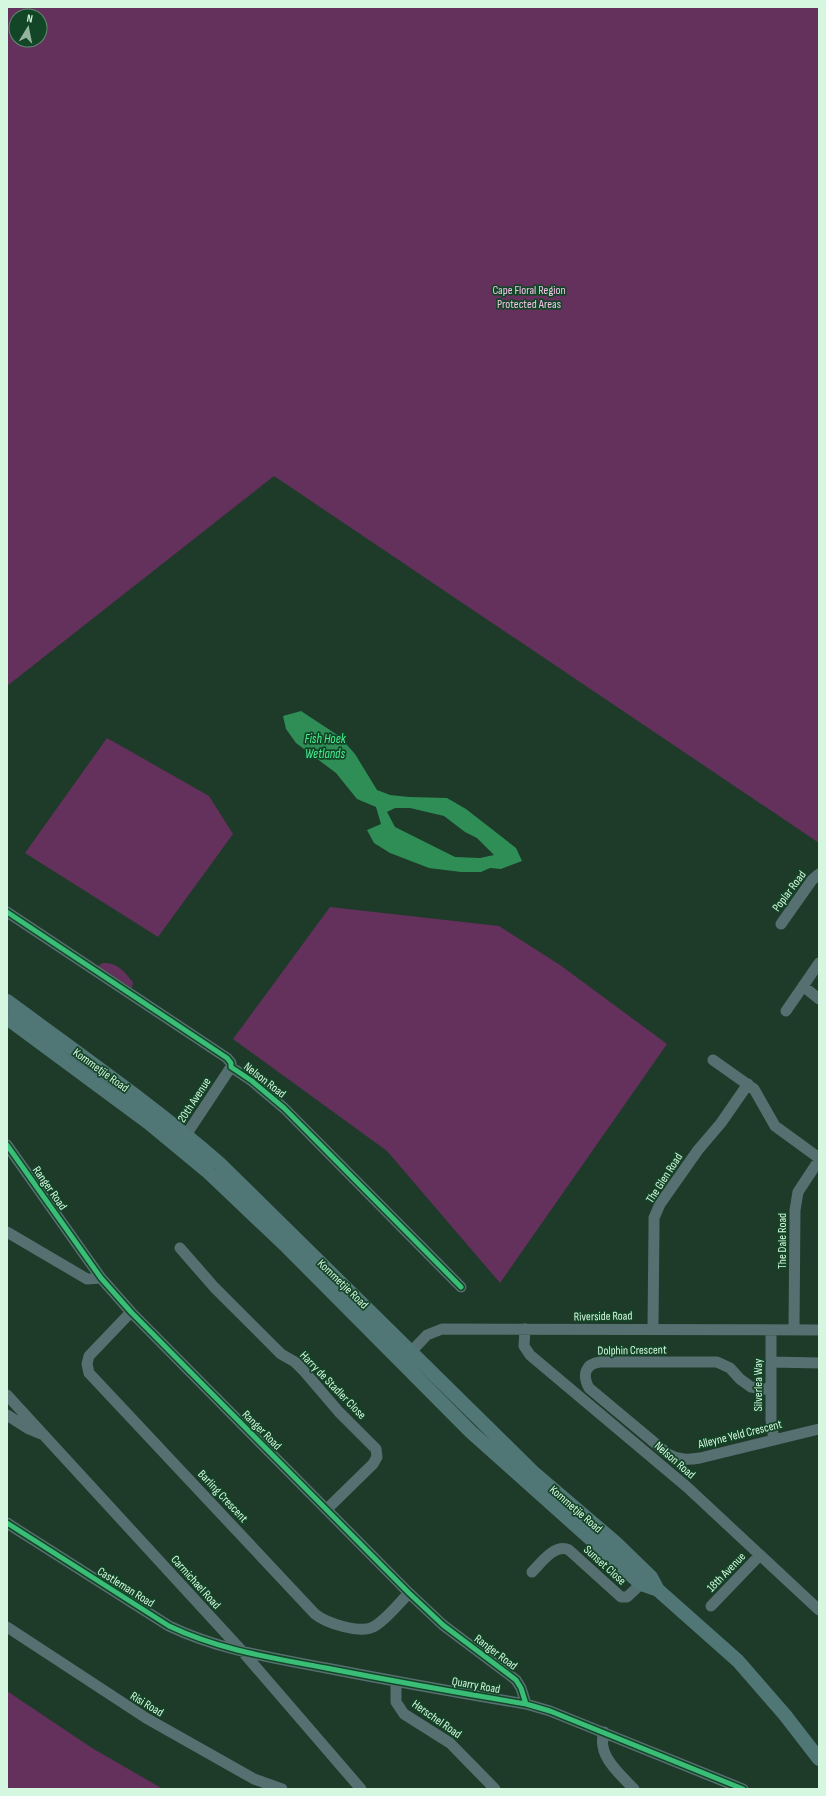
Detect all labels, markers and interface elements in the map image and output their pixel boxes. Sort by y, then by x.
north arrow [8,8,48,48]
text: N [26,12,34,26]
park label: Cape Floral Region Protected Areas [492,283,566,312]
water label: Fish Hoek Wetlands [304,731,347,762]
street label: Poplar Road [769,868,810,915]
street label: Kommetjie Road [70,1045,131,1096]
street label: Nelson Road [241,1059,289,1102]
street label: 20th Avenue [174,1075,215,1125]
street label: The Glen Road [643,1150,686,1206]
street label: Ranger Road [29,1163,70,1213]
street label: The Dale Road [775,1213,790,1269]
street label: Kommetjie Road [314,1256,371,1312]
street label: Riverside Road [574,1308,632,1325]
street label: Dolphin Crescent [597,1342,667,1359]
street label: Harry de Stadler Close [296,1348,369,1423]
street label: Silverlea Way [751,1358,766,1411]
street label: Ranger Road [239,1407,285,1453]
street label: Alleyne Yeld Crescent [696,1417,784,1452]
street label: Nelson Road [651,1438,698,1482]
street label: Barling Crescent [194,1467,251,1526]
street label: Kommetjie Road [546,1482,605,1536]
street label: Sunset Close [580,1542,629,1588]
street label: 18th Avenue [704,1549,749,1595]
street label: Carmichael Road [168,1552,224,1612]
street label: Castleman Road [94,1564,157,1611]
street label: Ranger Road [471,1631,520,1673]
street label: Quarry Road [450,1674,501,1697]
street label: Risi Road [127,1689,166,1720]
street label: Herschel Road [409,1697,465,1742]

